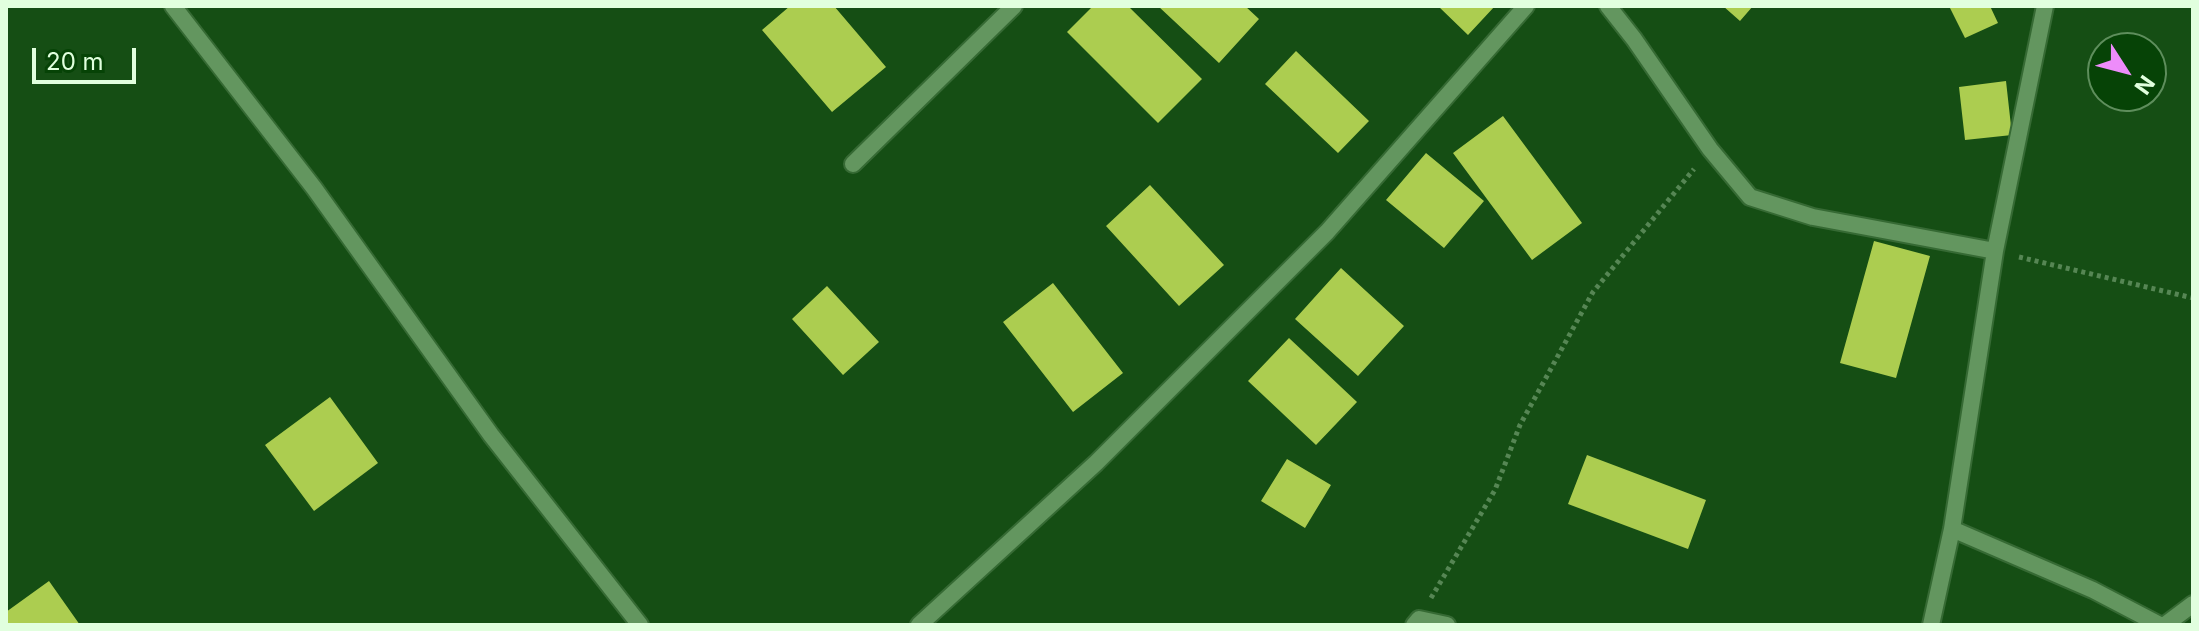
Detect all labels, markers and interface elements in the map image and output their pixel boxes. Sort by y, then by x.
scale bar [36,32,140,82]
north arrow [2087,32,2167,112]
text: 20 m [46,47,104,76]
text: N [2129,71,2160,99]

